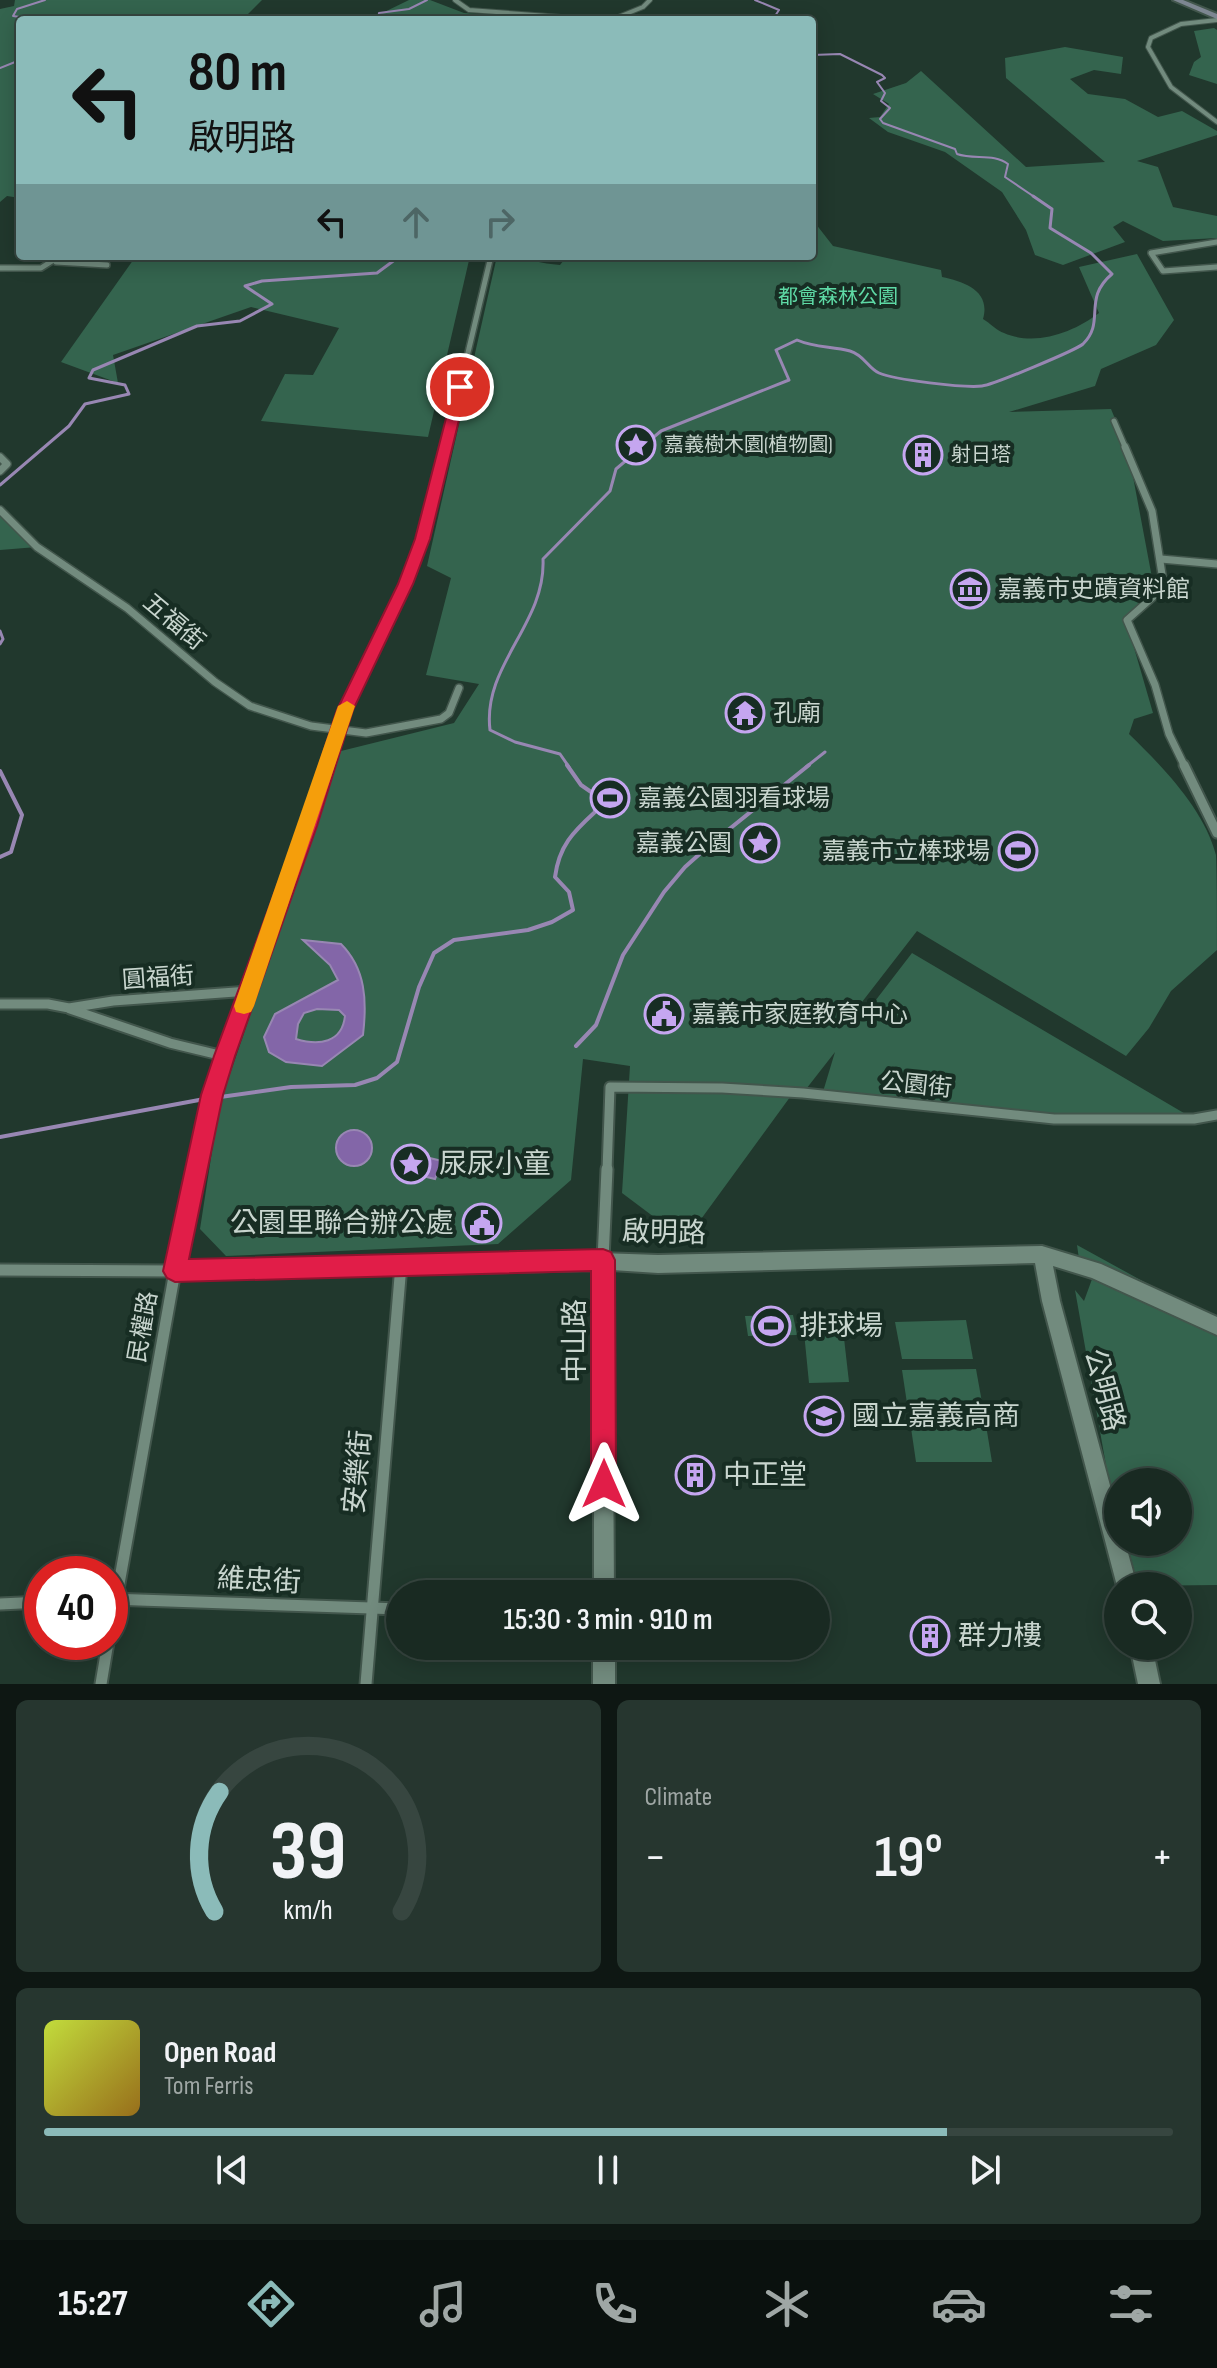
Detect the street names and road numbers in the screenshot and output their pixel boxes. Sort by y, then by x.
street label: 五福街 [137,588,211,656]
street label: 圓福街 [121,961,195,995]
street label: 公園街 [879,1067,953,1103]
street label: 啟明路 [622,1216,706,1250]
street label: 民權路 [122,1289,164,1365]
street label: 中山路 [559,1299,592,1383]
street label: 公明路 [1077,1345,1131,1435]
street label: 安樂街 [338,1429,378,1515]
street label: 維忠街 [216,1562,302,1600]

